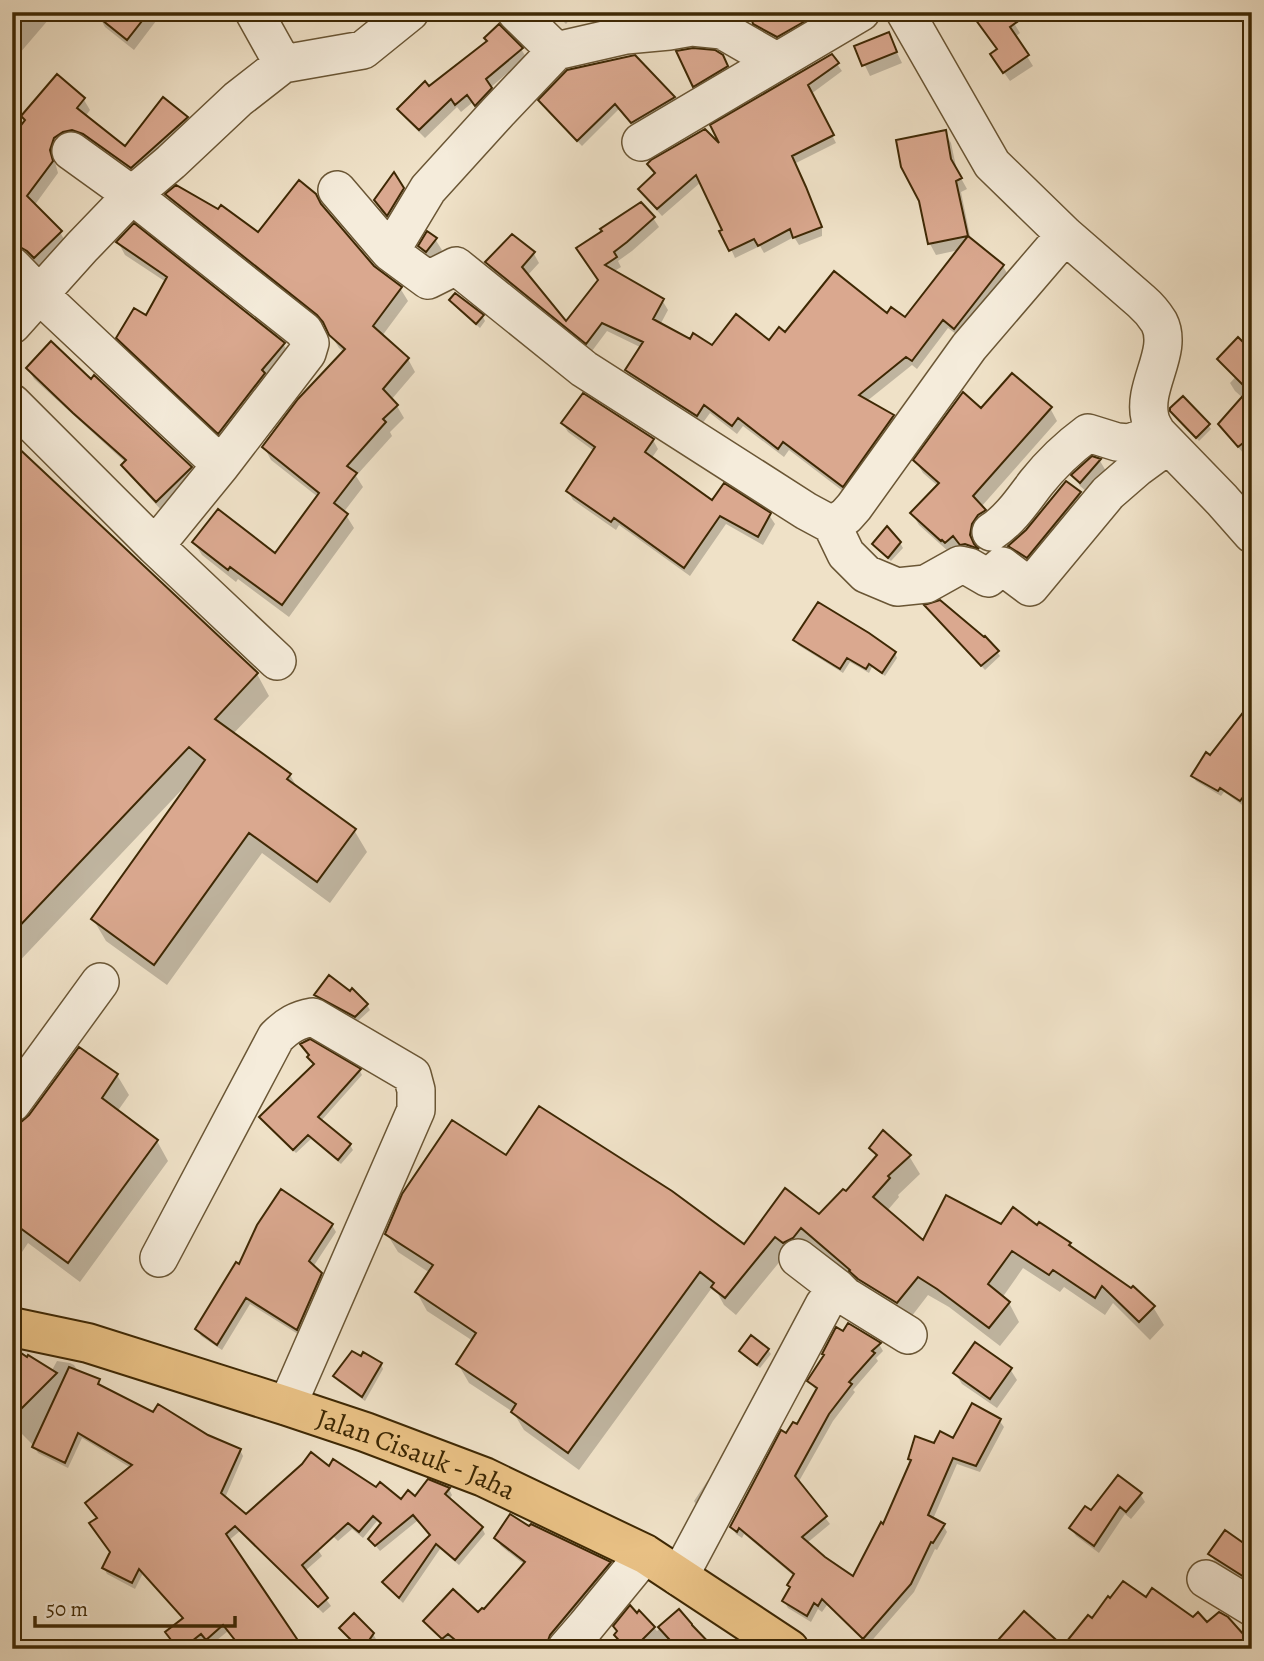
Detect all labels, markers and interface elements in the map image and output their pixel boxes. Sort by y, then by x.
street label: Jalan Cisauk - Jaha [311,1399,522,1509]
scale bar [35,1584,234,1628]
text: 50 m [46,1595,88,1623]

